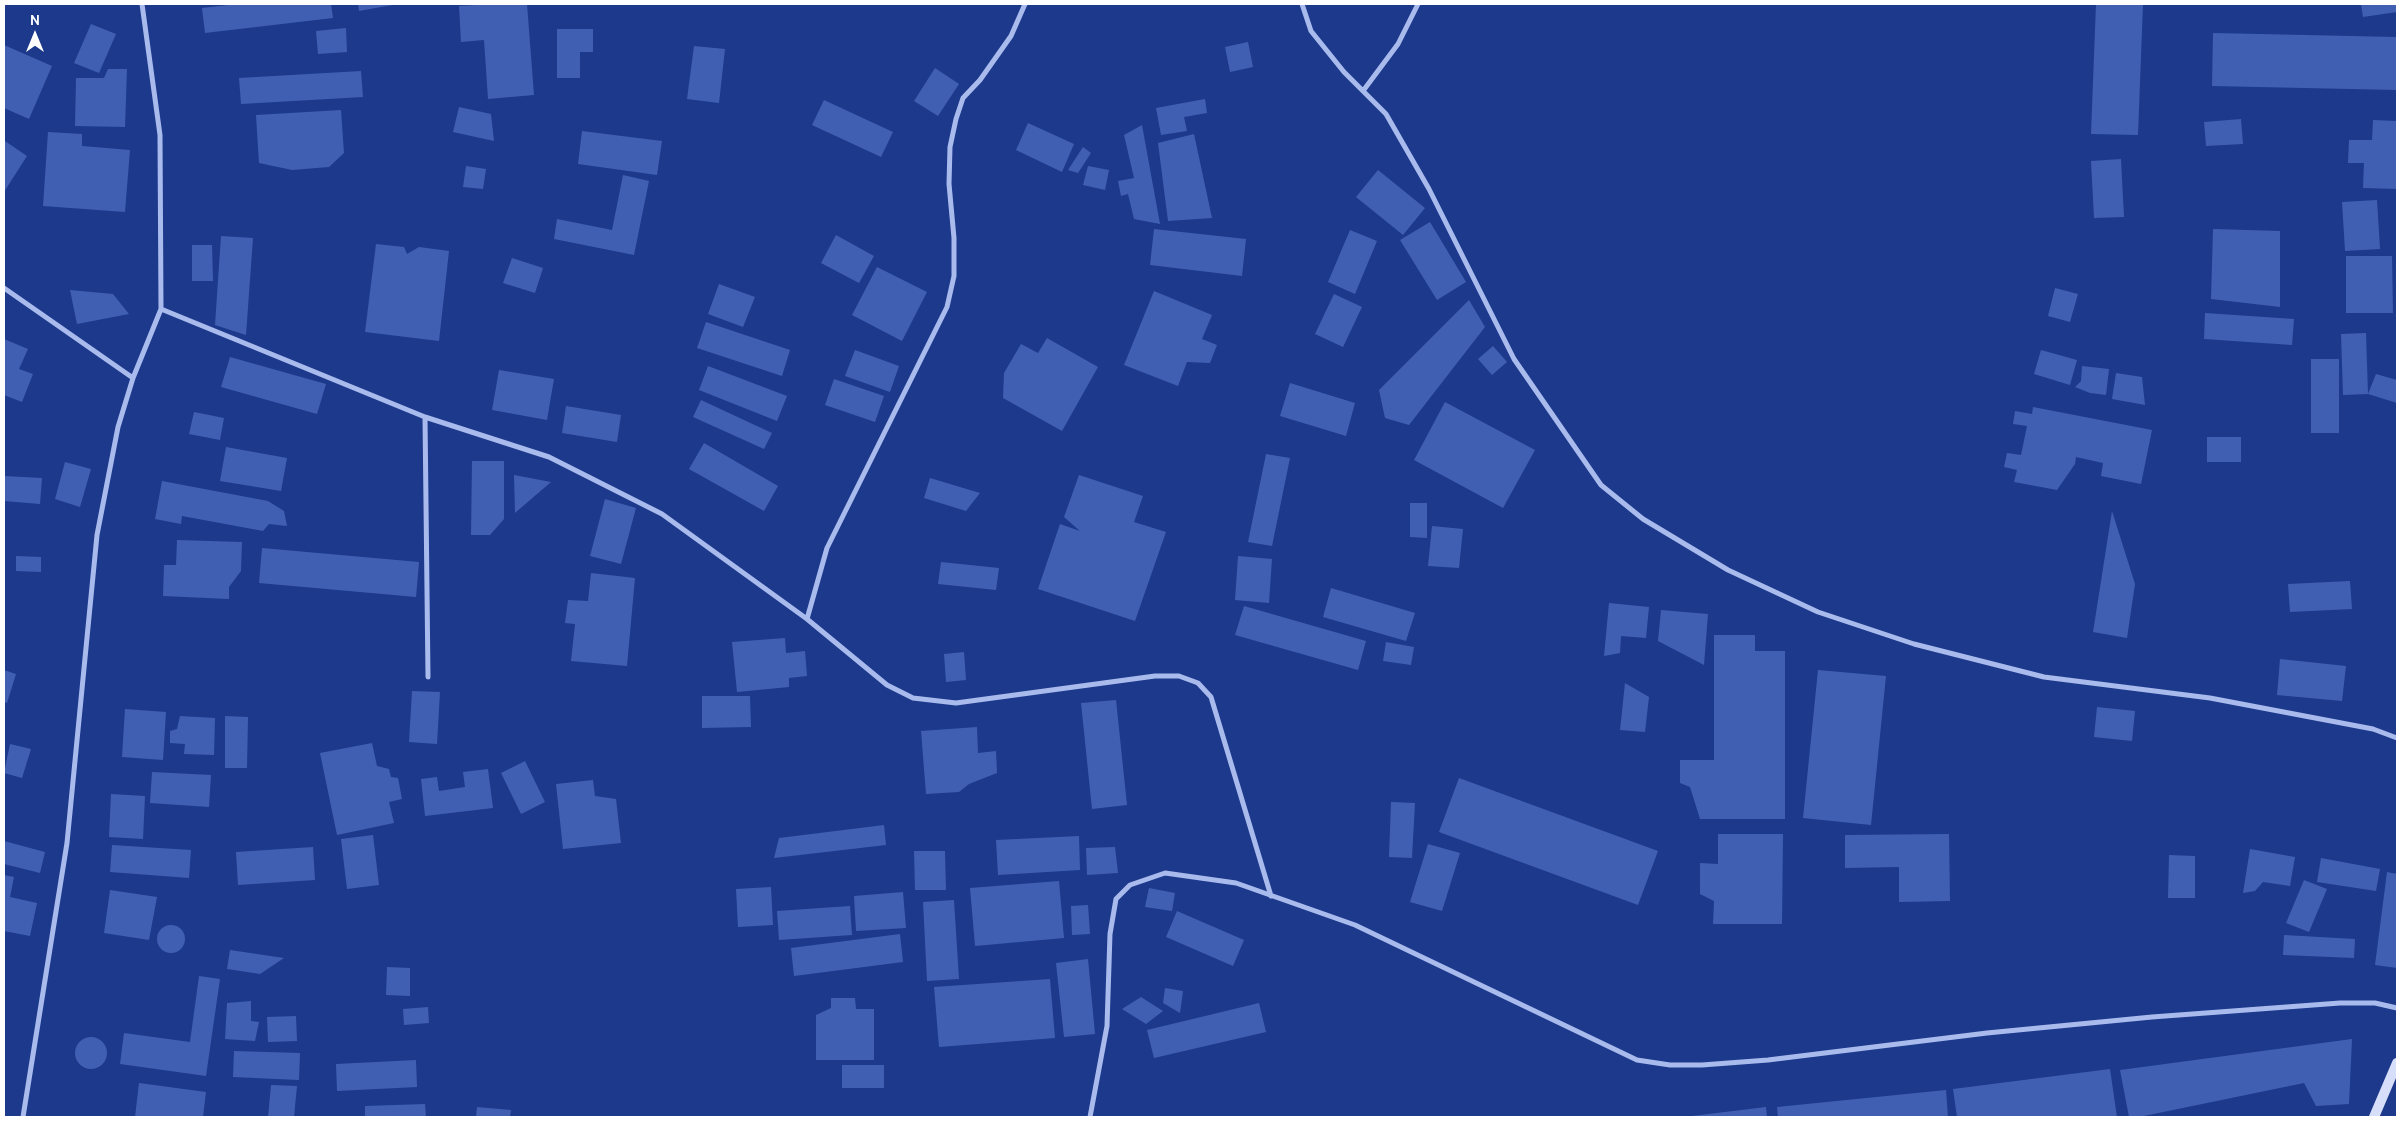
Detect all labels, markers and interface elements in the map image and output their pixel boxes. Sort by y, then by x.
north arrow [10,10,60,60]
text: N [30,11,40,29]

